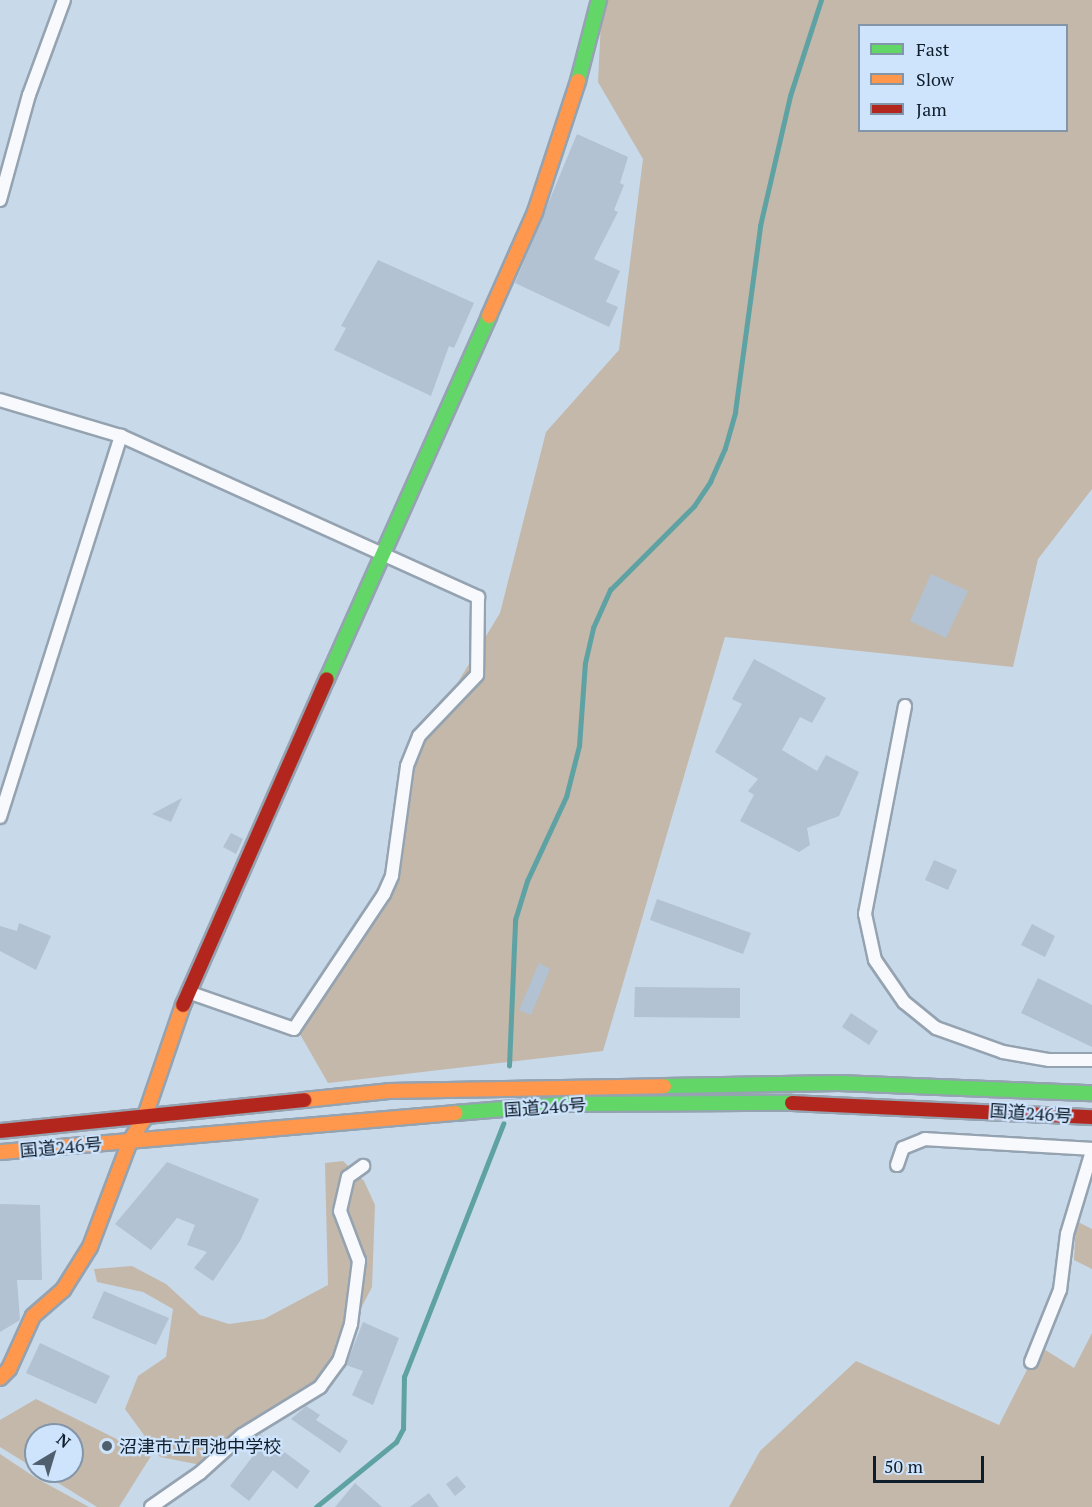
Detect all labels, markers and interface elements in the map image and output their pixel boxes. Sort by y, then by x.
legend [858,24,1068,132]
text: Fast [916,37,949,61]
text: Slow [916,67,954,91]
text: Jam [916,97,947,121]
street label: 国道246号 [503,1093,587,1121]
street label: 国道246号 [989,1099,1073,1127]
street label: 国道246号 [19,1133,103,1161]
north arrow [24,1423,84,1483]
text: N [52,1428,75,1453]
place label: 沼津市立門池中学校 [119,1435,281,1457]
marker: 沼津市立門池中学校 [100,1439,114,1453]
scale bar [876,1444,987,1482]
text: 50 m [884,1454,923,1478]

